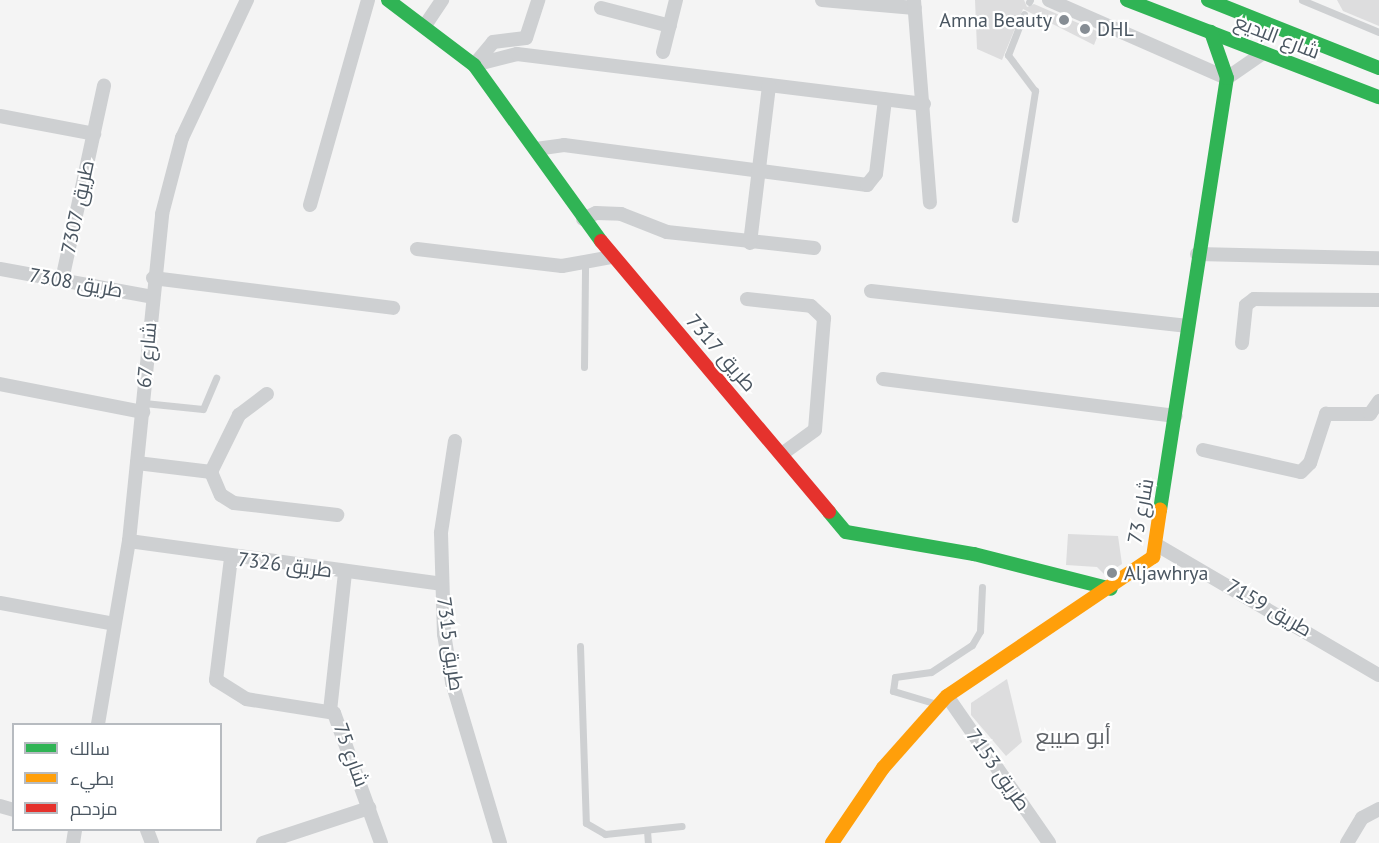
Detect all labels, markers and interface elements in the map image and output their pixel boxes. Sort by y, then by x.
place label: Amna Beauty [939,8,1052,32]
street label: شارع البديع [1231,10,1323,64]
marker: Amna Beauty [1057,13,1071,27]
place label: DHL [1097,17,1134,41]
marker: DHL [1078,22,1092,36]
street label: طريق 7307 [56,158,100,256]
street label: طريق 7308 [27,263,125,303]
street label: طريق 7317 [681,309,761,397]
street label: شارع 67 [132,321,162,389]
street label: شارع 73 [1123,476,1159,546]
street label: طريق 7326 [237,547,333,583]
place label: Aljawhrya [1124,561,1208,585]
marker: Aljawhrya [1105,566,1119,580]
street label: طريق 7159 [1222,574,1316,642]
street label: طريق 7315 [432,595,468,693]
street label: شارع 75 [328,720,374,790]
legend [12,723,222,831]
street label: طريق 7153 [961,724,1035,816]
district label: أبو صيبع [1035,724,1111,750]
text: سالك [70,737,110,760]
text: بطيء [70,767,114,790]
text: مزدحم [70,797,118,820]

